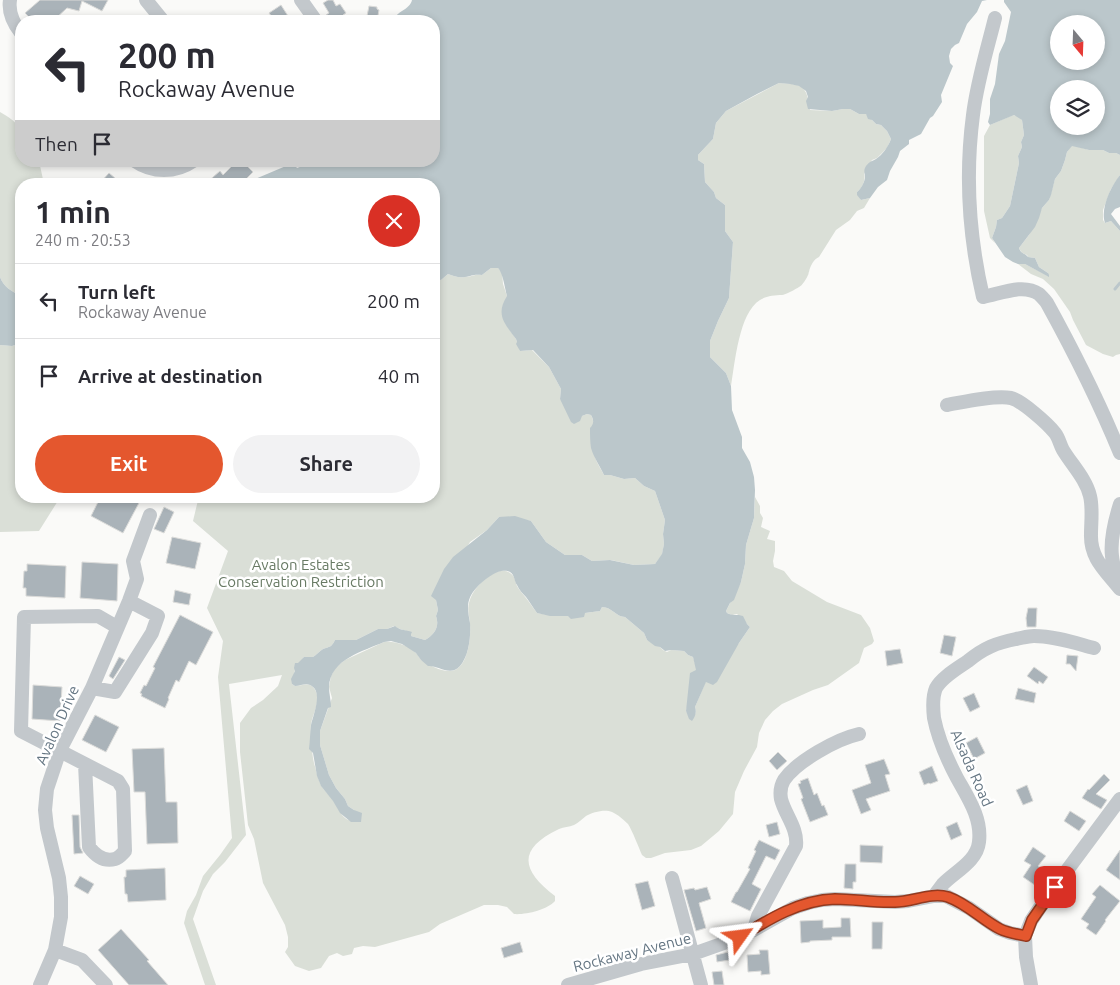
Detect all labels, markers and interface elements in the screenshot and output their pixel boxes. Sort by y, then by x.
north arrow [1050,15,1105,70]
map controls [1050,15,1105,135]
icon: left [35,35,100,100]
text: 200 m [118,35,216,75]
text: Rockaway Avenue [118,76,295,101]
button: layers [1050,80,1105,135]
icon: arrive [88,130,116,158]
text: Then [35,133,78,155]
text: 1 min [35,195,111,229]
button: close [368,195,420,247]
text: 240 m · 20:53 [35,231,131,249]
text: Turn left [78,281,156,303]
icon: left [35,287,63,315]
text: 200 m [367,290,420,312]
text: Rockaway Avenue [78,303,207,321]
icon: arrive [35,362,63,390]
text: Arrive at destination [78,365,263,387]
text: 40 m [378,365,420,387]
button: Exit [35,435,223,493]
button: Share [233,435,420,493]
park label: Avalon Estates Conservation Restriction [218,556,384,590]
street label: Avalon Drive [32,683,82,767]
street label: Alsada Road [947,727,997,809]
pin [1034,866,1076,908]
icon: arrive [1041,873,1069,901]
position arrow [713,910,765,962]
street label: Rockaway Avenue [571,929,693,975]

